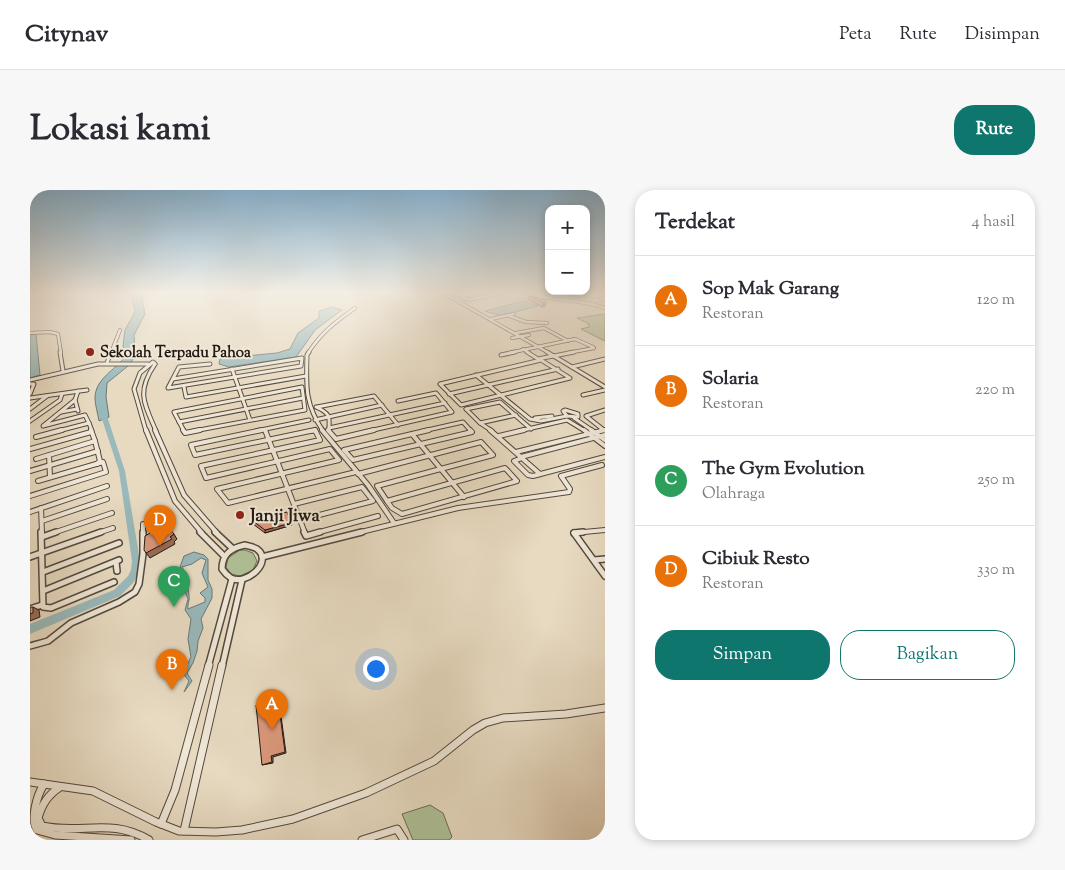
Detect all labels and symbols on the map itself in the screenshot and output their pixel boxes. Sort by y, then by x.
place label: Sekolah Terpadu Pahoa [100,343,251,364]
marker: Sekolah Terpadu Pahoa [84,346,96,358]
place label: Janji Jiwa [248,504,321,530]
pin: D [144,505,176,546]
marker: Janji Jiwa [234,509,246,521]
pin: C [158,566,190,607]
pin: B [156,649,188,690]
your location [363,656,389,682]
pin: A [256,689,288,730]

